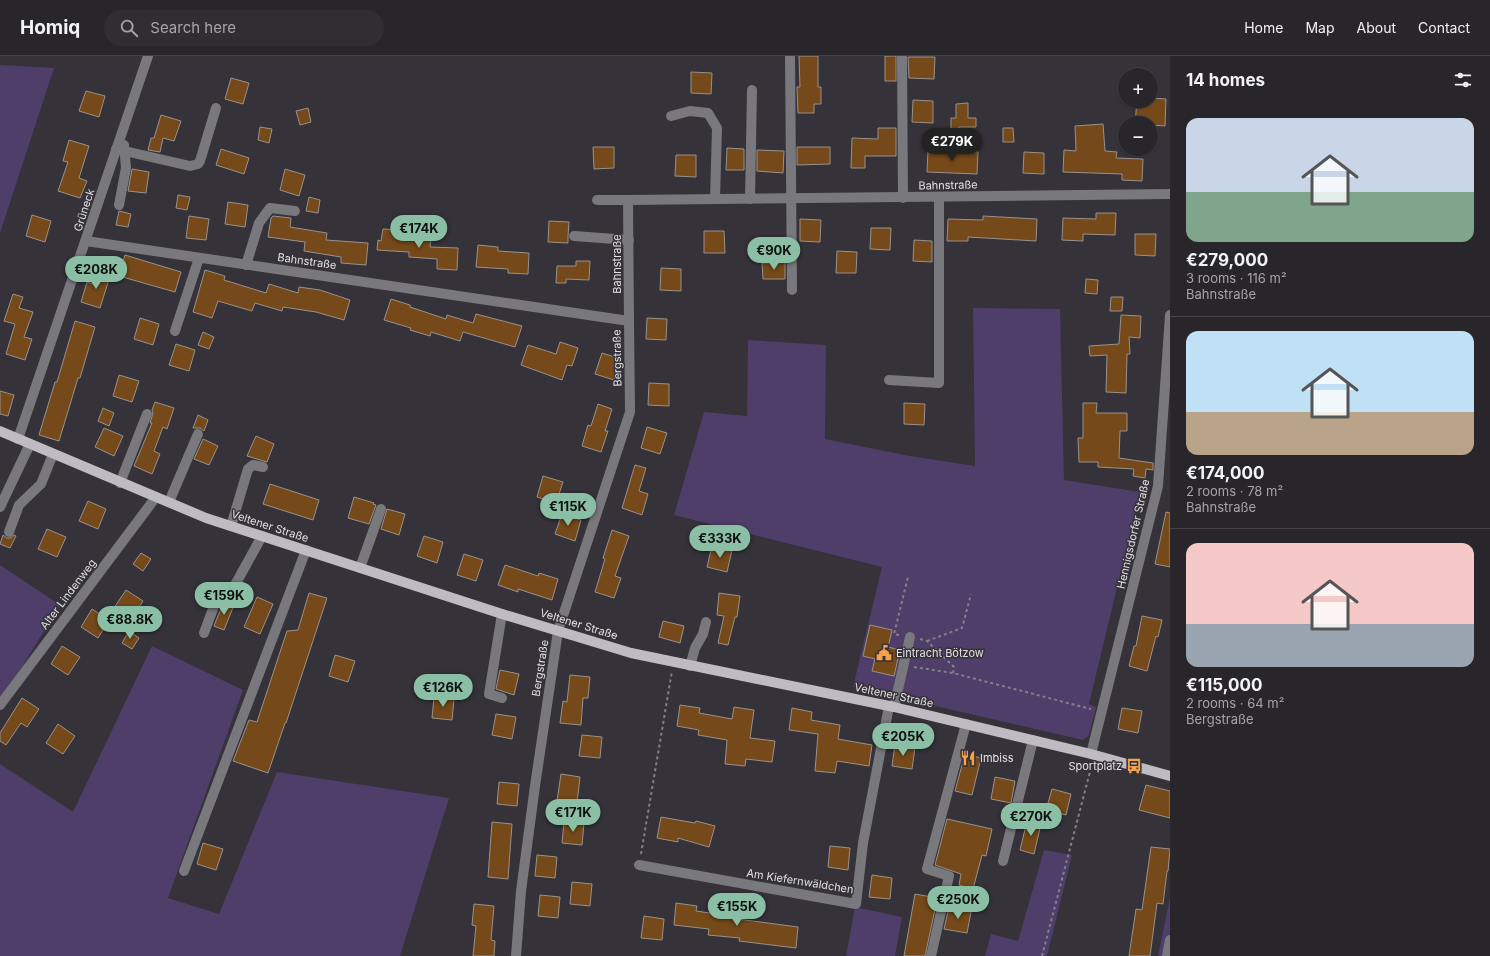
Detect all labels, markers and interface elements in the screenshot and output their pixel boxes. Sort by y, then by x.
search box [104,10,384,46]
text: Homiq [20,16,80,39]
icon: search [118,17,140,39]
text: Search here [150,18,236,37]
text: Home [1244,19,1283,36]
text: Map [1305,19,1335,36]
text: About [1357,19,1396,36]
text: Contact [1418,19,1470,36]
map controls [1118,68,1158,156]
button: + [1118,68,1158,108]
icon: filters [1452,69,1474,91]
text: 14 homes [1186,70,1265,90]
button: − [1118,116,1158,156]
pin: €279K [924,128,980,162]
text: €279K [931,133,973,149]
icon: home [1294,144,1366,216]
street label: Bahnstraße [918,177,978,193]
street label: Grüneck [71,187,97,233]
pin: €174K [391,215,447,249]
text: €174K [399,220,439,236]
street label: Bahnstraße [610,234,624,294]
pin: €90K [750,237,798,271]
text: €90K [756,242,792,258]
street label: Bahnstraße [277,250,337,272]
text: €279,000 [1186,250,1268,270]
pin: €208K [68,256,124,290]
text: €208K [74,261,118,277]
text: 3 rooms · 116 m² [1186,270,1287,286]
text: Bahnstraße [1186,286,1256,302]
street label: Bergstraße [610,329,624,387]
icon: home [1294,357,1366,429]
text: €174,000 [1186,463,1264,483]
street label: Hennigsdorfer Straße [1114,478,1152,590]
text: 2 rooms · 78 m² [1186,483,1283,499]
pin: €115K [540,493,596,527]
text: €115K [549,498,587,514]
text: Bahnstraße [1186,499,1256,515]
street label: Veltener Straße [230,507,310,545]
pin: €333K [692,525,748,559]
text: €333K [698,530,742,546]
street label: Alter Lindenweg [37,556,99,632]
icon: home [1294,569,1366,641]
pin: €159K [196,582,252,616]
text: €159K [204,587,244,603]
pin: €88.8K [97,606,163,640]
street label: Veltener Straße [538,606,620,642]
text: €88.8K [106,611,154,627]
street label: Bergstraße [529,639,551,697]
public building icon: Eintracht Bötzow [875,644,893,662]
place label: Eintracht Bötzow [896,646,984,660]
pin: €126K [415,674,471,708]
text: €115,000 [1186,675,1262,695]
text: €126K [423,679,463,695]
street label: Veltener Straße [853,680,935,710]
text: 2 rooms · 64 m² [1186,695,1284,711]
text: Bergstraße [1186,711,1254,727]
pin: €205K [875,723,931,757]
text: €205K [881,728,925,744]
restaurant icon: Imbiss [959,749,977,767]
place label: Imbiss [980,751,1014,765]
bus stop icon: Sportplatz [1125,757,1143,775]
place label: Sportplatz [1068,759,1122,773]
pin: €171K [545,799,601,833]
pin: €270K [1003,803,1059,837]
text: €171K [554,804,592,820]
text: €270K [1010,808,1052,824]
street label: Am Kiefernwäldchen [745,866,855,896]
pin: €250K [930,886,986,920]
text: €250K [936,891,980,907]
pin: €155K [709,893,765,927]
text: €155K [717,898,757,914]

